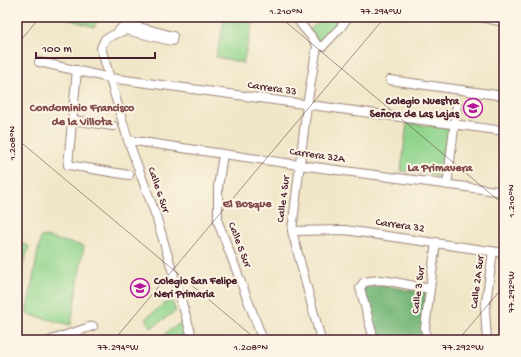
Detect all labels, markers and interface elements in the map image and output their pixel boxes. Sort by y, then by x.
text: 1.210°N [269,6,303,18]
text: 77.294°W [359,6,402,18]
scale bar [36,34,155,60]
text: 100 m [41,43,72,57]
street label: Carrera 33 [247,80,298,98]
place label: Colegio Nuestra Señora de Las Lajas [370,95,460,121]
school or university icon: Colegio Nuestra Señora de Las Lajas [462,97,484,119]
district label: Condominio Francisco de la Villota [29,102,135,130]
text: 1.208°N [7,125,19,161]
street label: Carrera 32A [289,146,346,166]
district label: La Primavera [408,162,474,176]
street label: Calle 6 Sur [145,166,172,215]
street label: Calle 4 Sur [275,174,293,223]
text: 1.210°N [506,184,518,218]
district label: El Bosque [222,198,272,212]
street label: Carrera 32 [375,217,426,235]
street label: Calle 5 Sur [225,221,254,270]
street label: Calle 2A Sur [469,253,487,309]
street label: Calle 3 Sur [410,265,428,314]
text: 77.292°W [506,271,518,314]
place label: Colegio San Felipe Neri Primaria [153,276,238,301]
school or university icon: Colegio San Felipe Neri Primaria [129,277,151,299]
text: 77.294°W [96,342,139,354]
text: 1.208°N [233,342,269,354]
text: 77.292°W [441,342,484,354]

